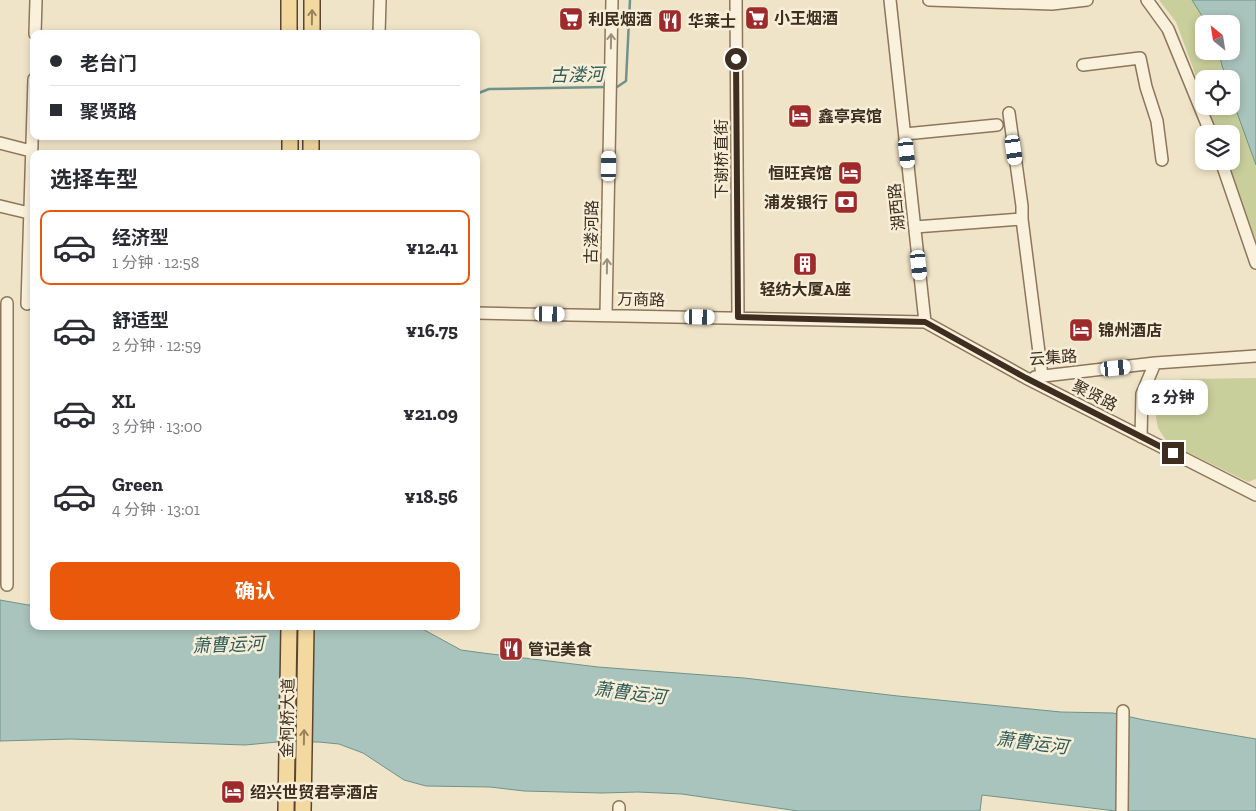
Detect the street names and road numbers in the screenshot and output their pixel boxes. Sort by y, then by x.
street label: 下谢桥直街 [712,119,731,199]
street label: 湖西路 [885,182,908,232]
street label: 古溇河路 [581,200,602,264]
street label: 万商路 [617,290,665,309]
street label: 云集路 [1028,346,1078,369]
street label: 聚贤路 [1069,376,1120,415]
street label: 金柯桥大道 [277,678,298,758]

